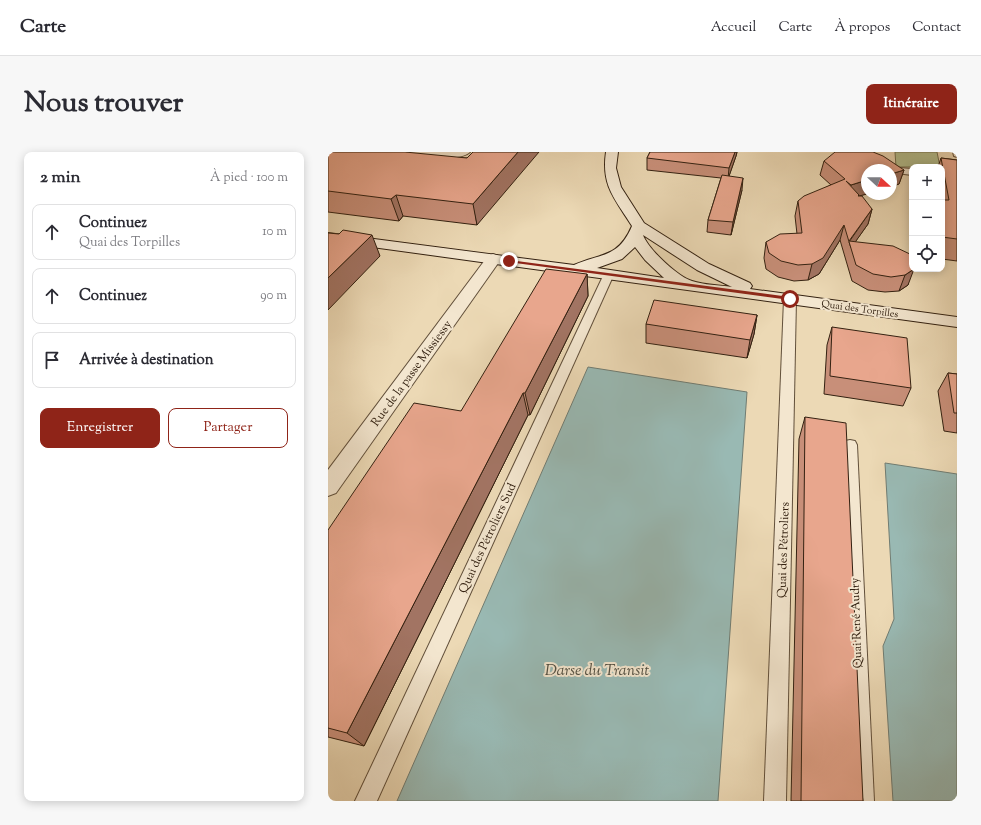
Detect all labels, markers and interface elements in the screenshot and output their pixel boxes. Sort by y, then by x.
text: Carte [20,14,66,41]
text: Accueil [711,18,756,38]
text: Carte [778,18,812,38]
text: À propos [834,18,890,38]
text: Contact [912,18,961,38]
text: Nous trouver [24,84,183,124]
button: Itinéraire [866,84,957,124]
north arrow [861,164,897,200]
map controls [909,164,945,272]
button: + [909,164,945,200]
text: 2 min [40,166,81,190]
text: À pied · 100 m [210,169,288,187]
button: − [909,200,945,236]
text: Continuez [79,213,147,234]
icon: ahead [41,221,63,243]
text: 10 m [262,223,287,241]
text: Quai des Torpilles [79,234,180,252]
button: locate [909,236,945,272]
route end [500,252,518,270]
icon: ahead [41,285,63,307]
text: Continuez [79,286,147,307]
text: 90 m [260,287,287,305]
route start [781,290,799,308]
street label: Quai des Torpilles [820,297,899,322]
street label: Rue de la passe Missiessy [367,317,457,430]
icon: arrive [41,349,63,371]
text: Arrivée à destination [79,350,214,371]
button: Enregistrer [40,408,160,448]
button: Partager [168,408,288,448]
street label: Quai des Pétroliers Sud [454,480,521,597]
street label: Quai des Pétroliers [773,501,795,599]
street label: Quai René Audry [846,577,868,669]
water label: Darse du Transit [545,660,649,683]

